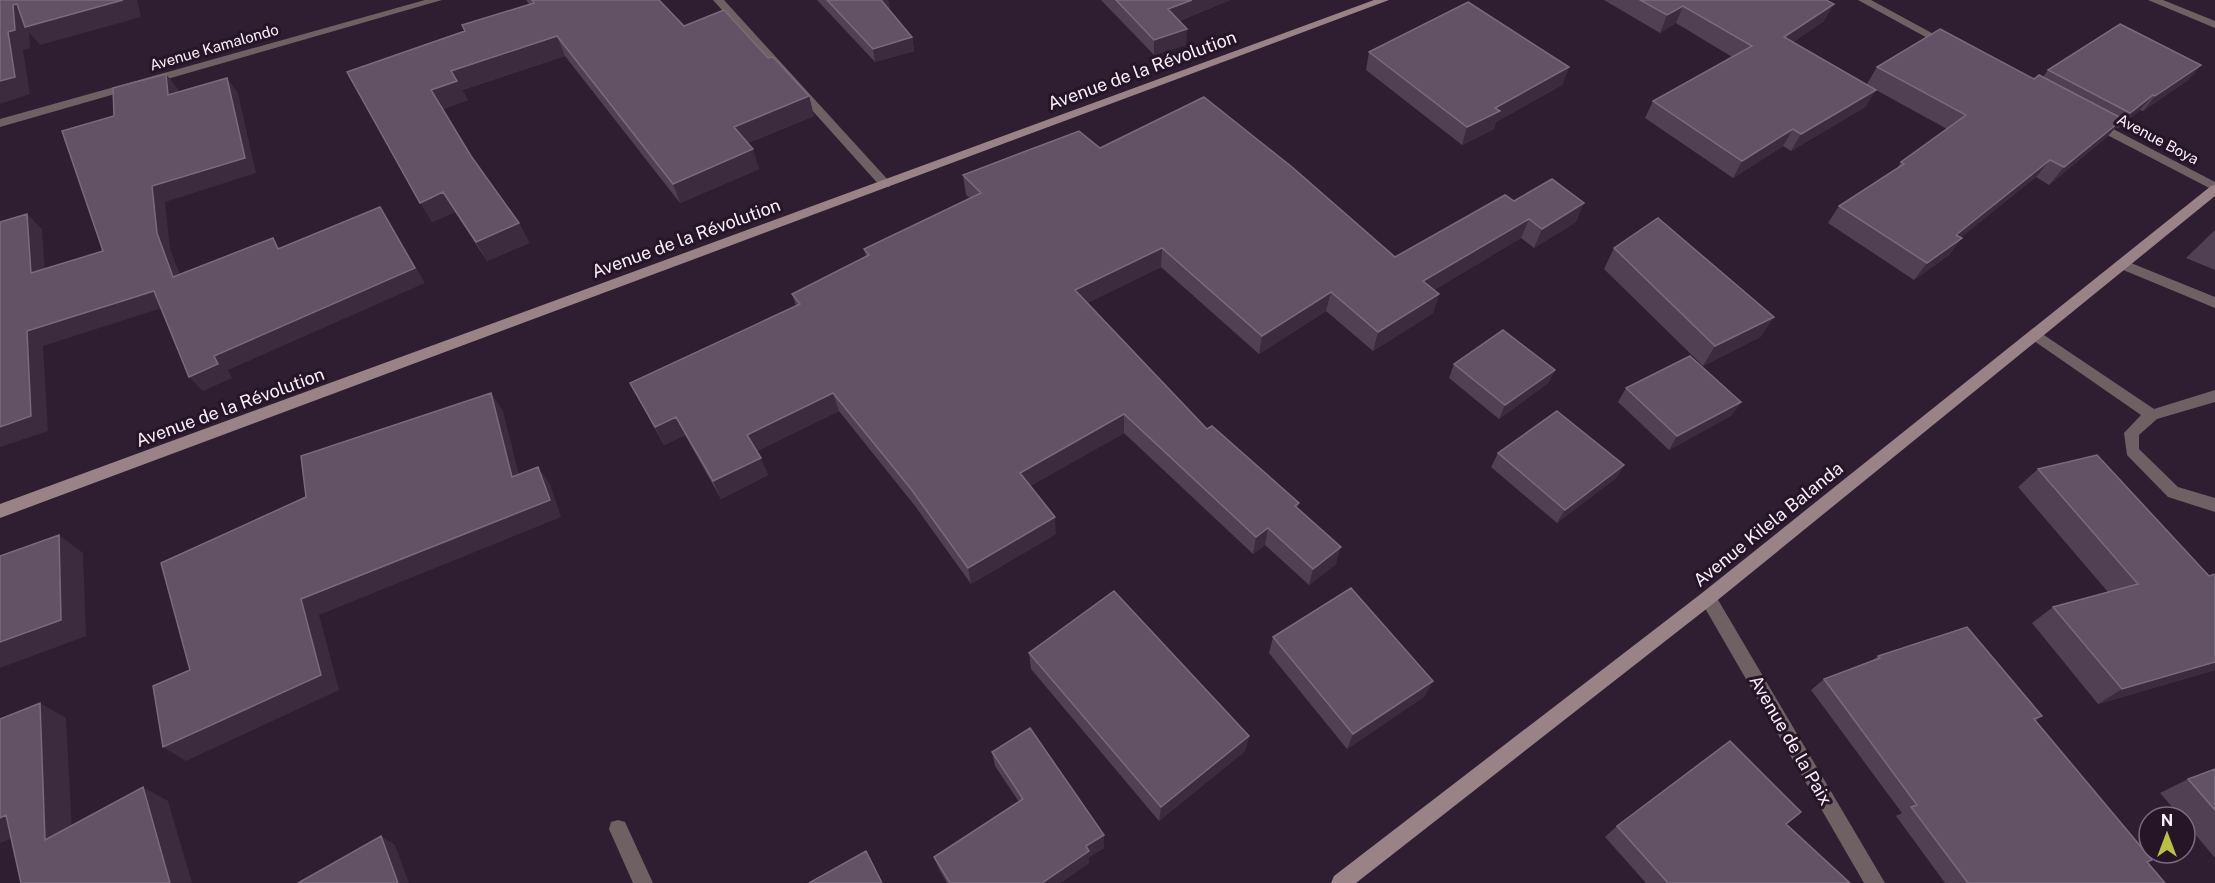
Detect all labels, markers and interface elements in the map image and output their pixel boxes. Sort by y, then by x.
street label: Avenue Kamalondo [148,20,280,74]
street label: Avenue de la Révolution [1045,26,1239,114]
street label: Avenue Boya [2114,110,2202,168]
street label: Avenue de la Révolution [589,194,783,282]
street label: Avenue de la Révolution [133,363,327,451]
street label: Avenue Kilela Balanda [1689,457,1847,591]
street label: Avenue de la Paix [1745,671,1837,809]
north arrow [2137,805,2197,865]
text: N [2161,811,2173,830]

